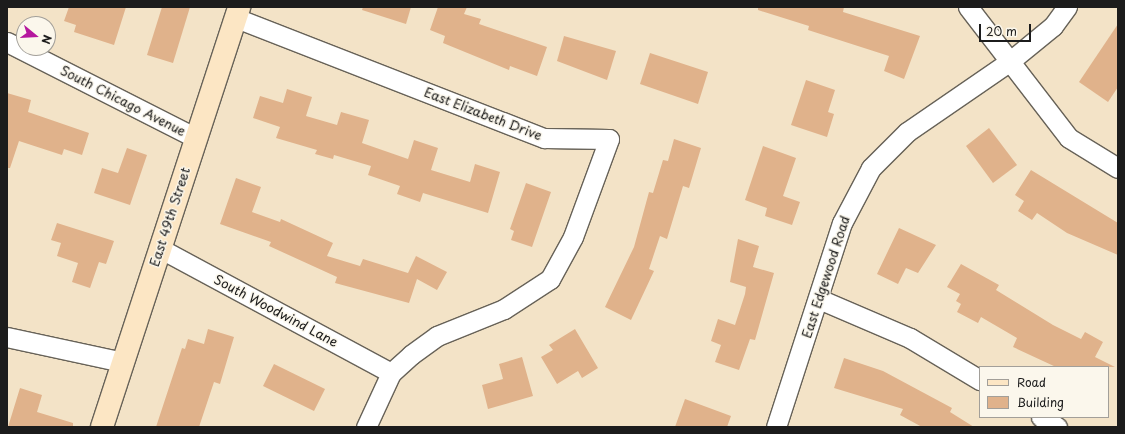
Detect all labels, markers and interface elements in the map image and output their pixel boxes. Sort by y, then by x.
north arrow [16,16,56,56]
scale bar [981,16,1033,42]
text: 20 m [986,22,1017,40]
text: N [38,33,56,46]
street label: South Chicago Avenue [57,62,189,140]
street label: East Elizabeth Drive [421,84,545,144]
street label: East 49th Street [147,166,193,268]
street label: East Edgewood Road [799,214,853,340]
street label: South Woodwind Lane [211,272,341,350]
legend [979,366,1109,418]
text: Road [1017,373,1046,391]
text: Building [1017,393,1064,411]

